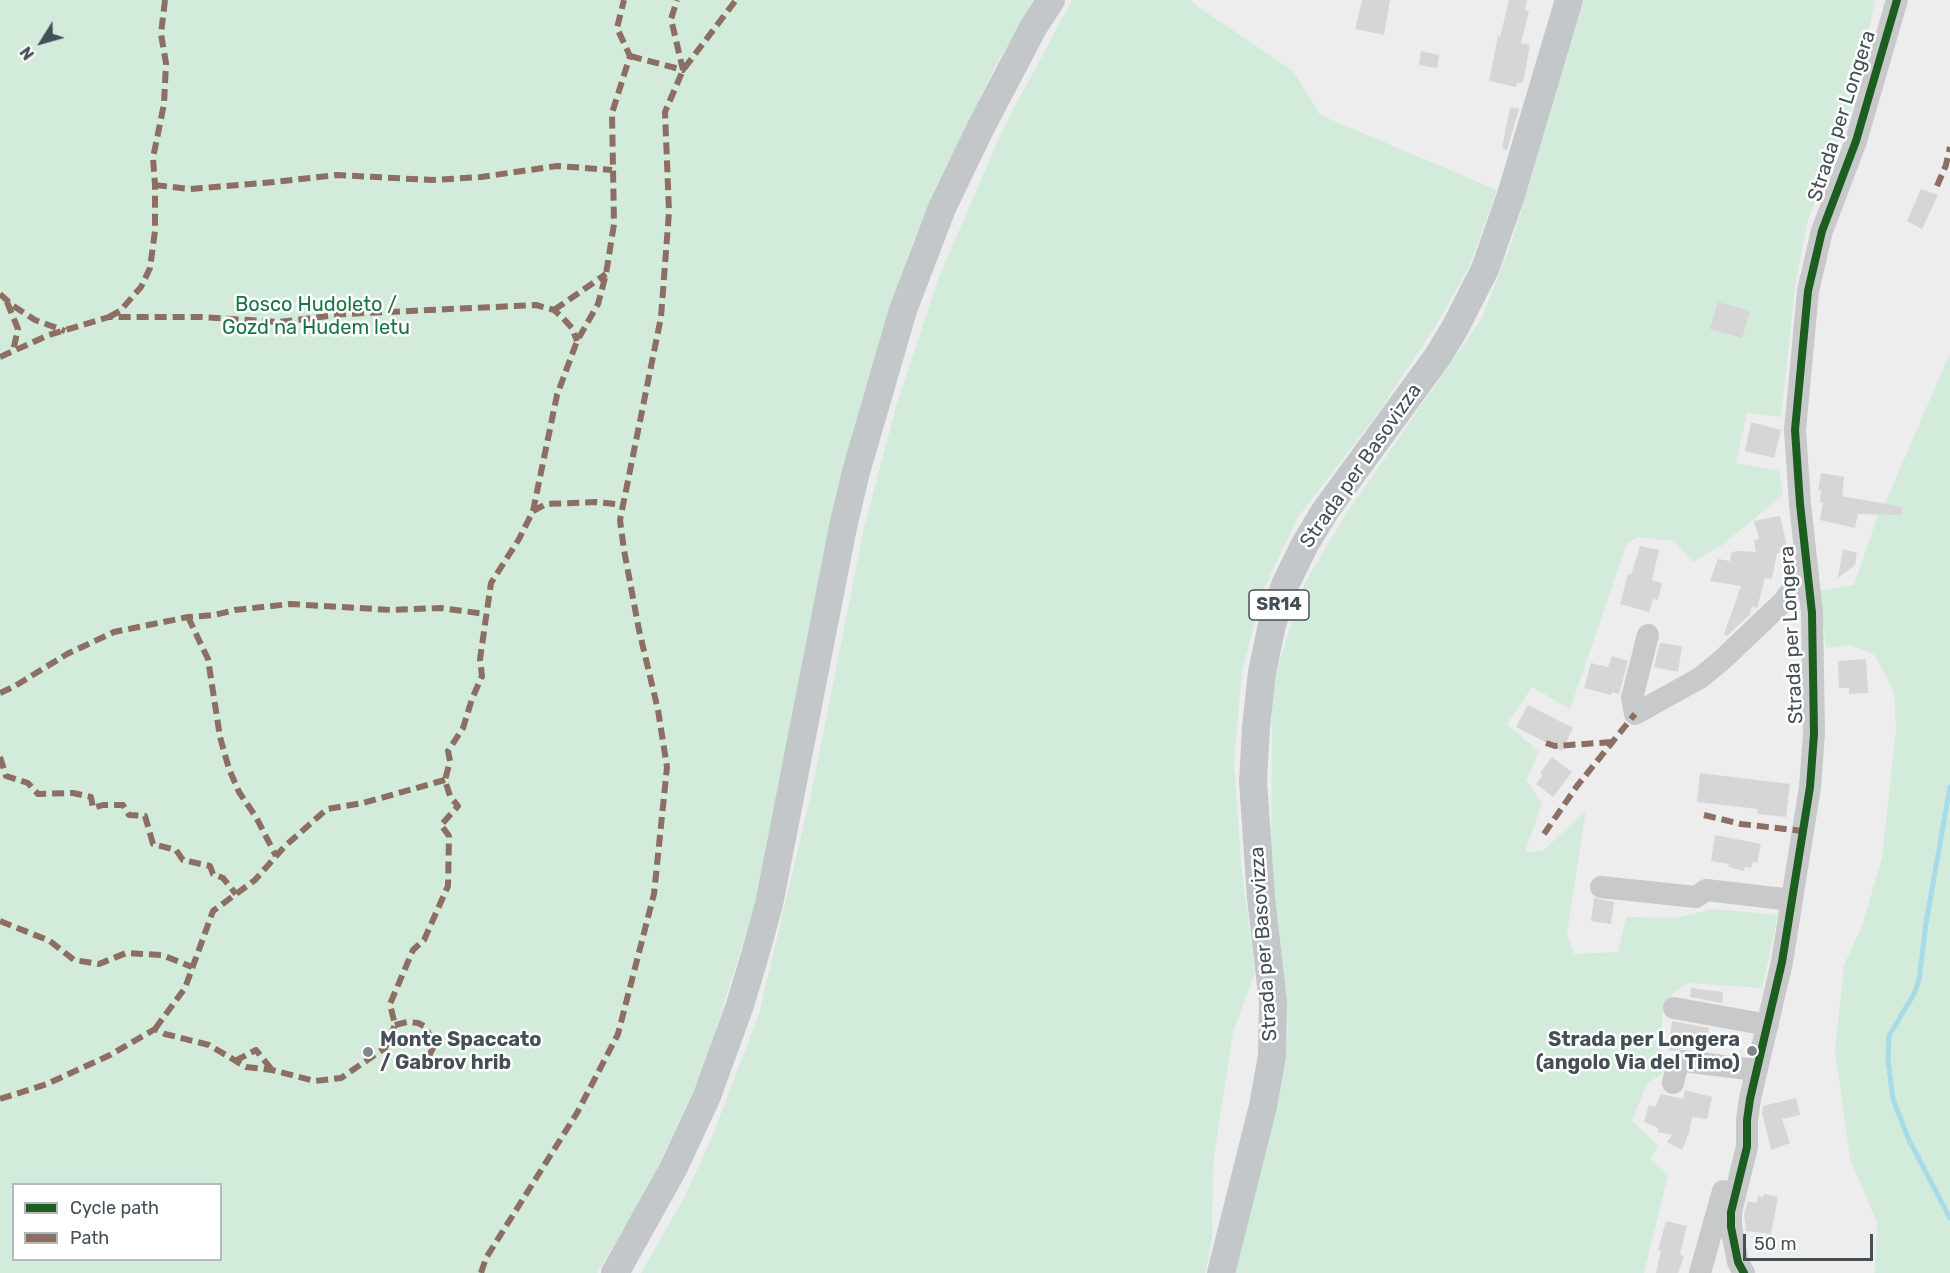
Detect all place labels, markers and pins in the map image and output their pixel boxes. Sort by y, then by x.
place label: Monte Spaccato / Gabrov hrib [380,1028,542,1075]
place label: Strada per Longera (angolo Via del Timo) [1536,1028,1740,1075]
marker: Strada per Longera (angolo Via del Timo) [1745,1044,1759,1058]
marker: Monte Spaccato / Gabrov hrib [361,1045,375,1059]

